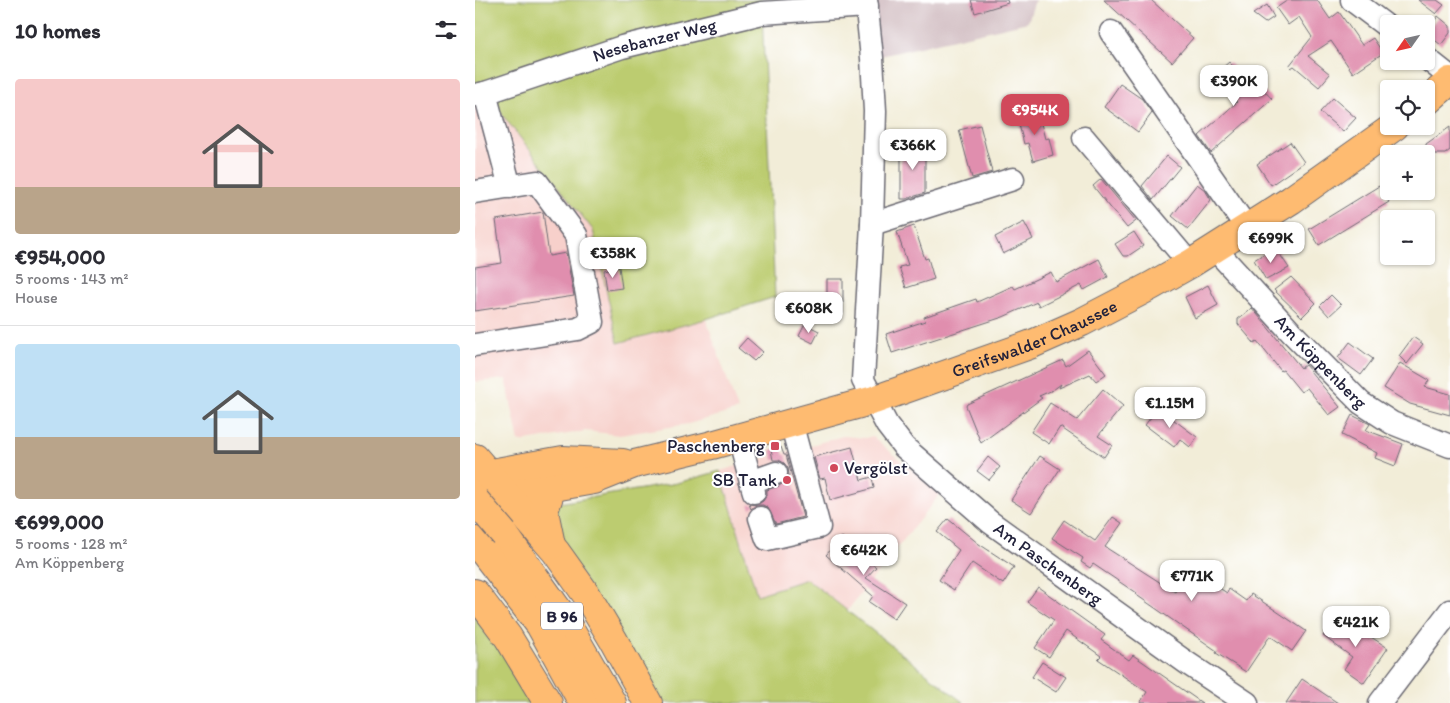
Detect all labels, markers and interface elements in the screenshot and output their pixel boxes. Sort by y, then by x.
street label: Nesebanzer Weg [590,13,720,67]
north arrow [1380,15,1435,70]
map controls [1380,15,1435,265]
icon: filters [432,16,460,44]
text: 10 homes [15,18,101,43]
pin: €390K [1199,64,1269,107]
text: €390K [1211,71,1257,90]
button: locate [1380,80,1435,135]
pin: €954K [1000,94,1070,136]
text: €954K [1012,100,1058,119]
icon: home [193,111,283,201]
pin: €366K [878,128,948,171]
text: €366K [890,135,936,154]
button: + [1380,145,1435,200]
button: − [1380,210,1435,265]
pin: €699K [1236,222,1306,264]
text: €699K [1249,228,1293,247]
pin: €358K [578,236,648,279]
text: €358K [590,243,636,262]
text: €954,000 [15,244,105,269]
text: 5 rooms · 143 m² [15,269,129,288]
text: House [15,288,58,307]
pin: €608K [774,292,844,334]
street label: Greifswalder Chaussee [949,295,1121,383]
text: €608K [786,298,832,317]
street label: Am Köppenberg [1270,310,1372,414]
icon: home [193,377,283,467]
pin: €1.15M [1129,386,1211,429]
text: €1.15M [1146,393,1194,412]
place label: Paschenberg [667,435,766,457]
marker: Paschenberg [769,440,781,452]
place label: Vergölst [844,457,908,479]
marker: Vergölst [828,462,840,474]
place label: SB Tank [713,469,777,491]
marker: SB Tank [781,474,793,486]
text: €699,000 [15,509,104,534]
street label: Am Paschenberg [989,517,1107,610]
text: 5 rooms · 128 m² [15,534,127,553]
pin: €642K [829,534,899,576]
text: €642K [841,540,887,559]
text: Am Köppenberg [15,553,124,572]
pin: €771K [1157,560,1227,602]
text: €771K [1171,566,1213,585]
road number: B 96 [541,602,583,630]
pin: €421K [1321,606,1391,648]
text: €421K [1334,612,1378,631]

